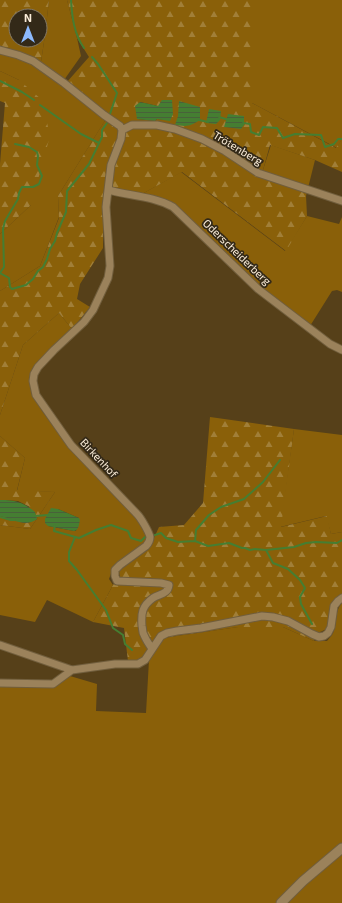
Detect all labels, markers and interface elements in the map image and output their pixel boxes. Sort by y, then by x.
north arrow [8,8,48,48]
text: N [24,11,32,24]
street label: Trötenberg [211,128,265,167]
street label: Oderscheiderberg [201,216,274,287]
street label: Birkenhof [78,435,121,480]

